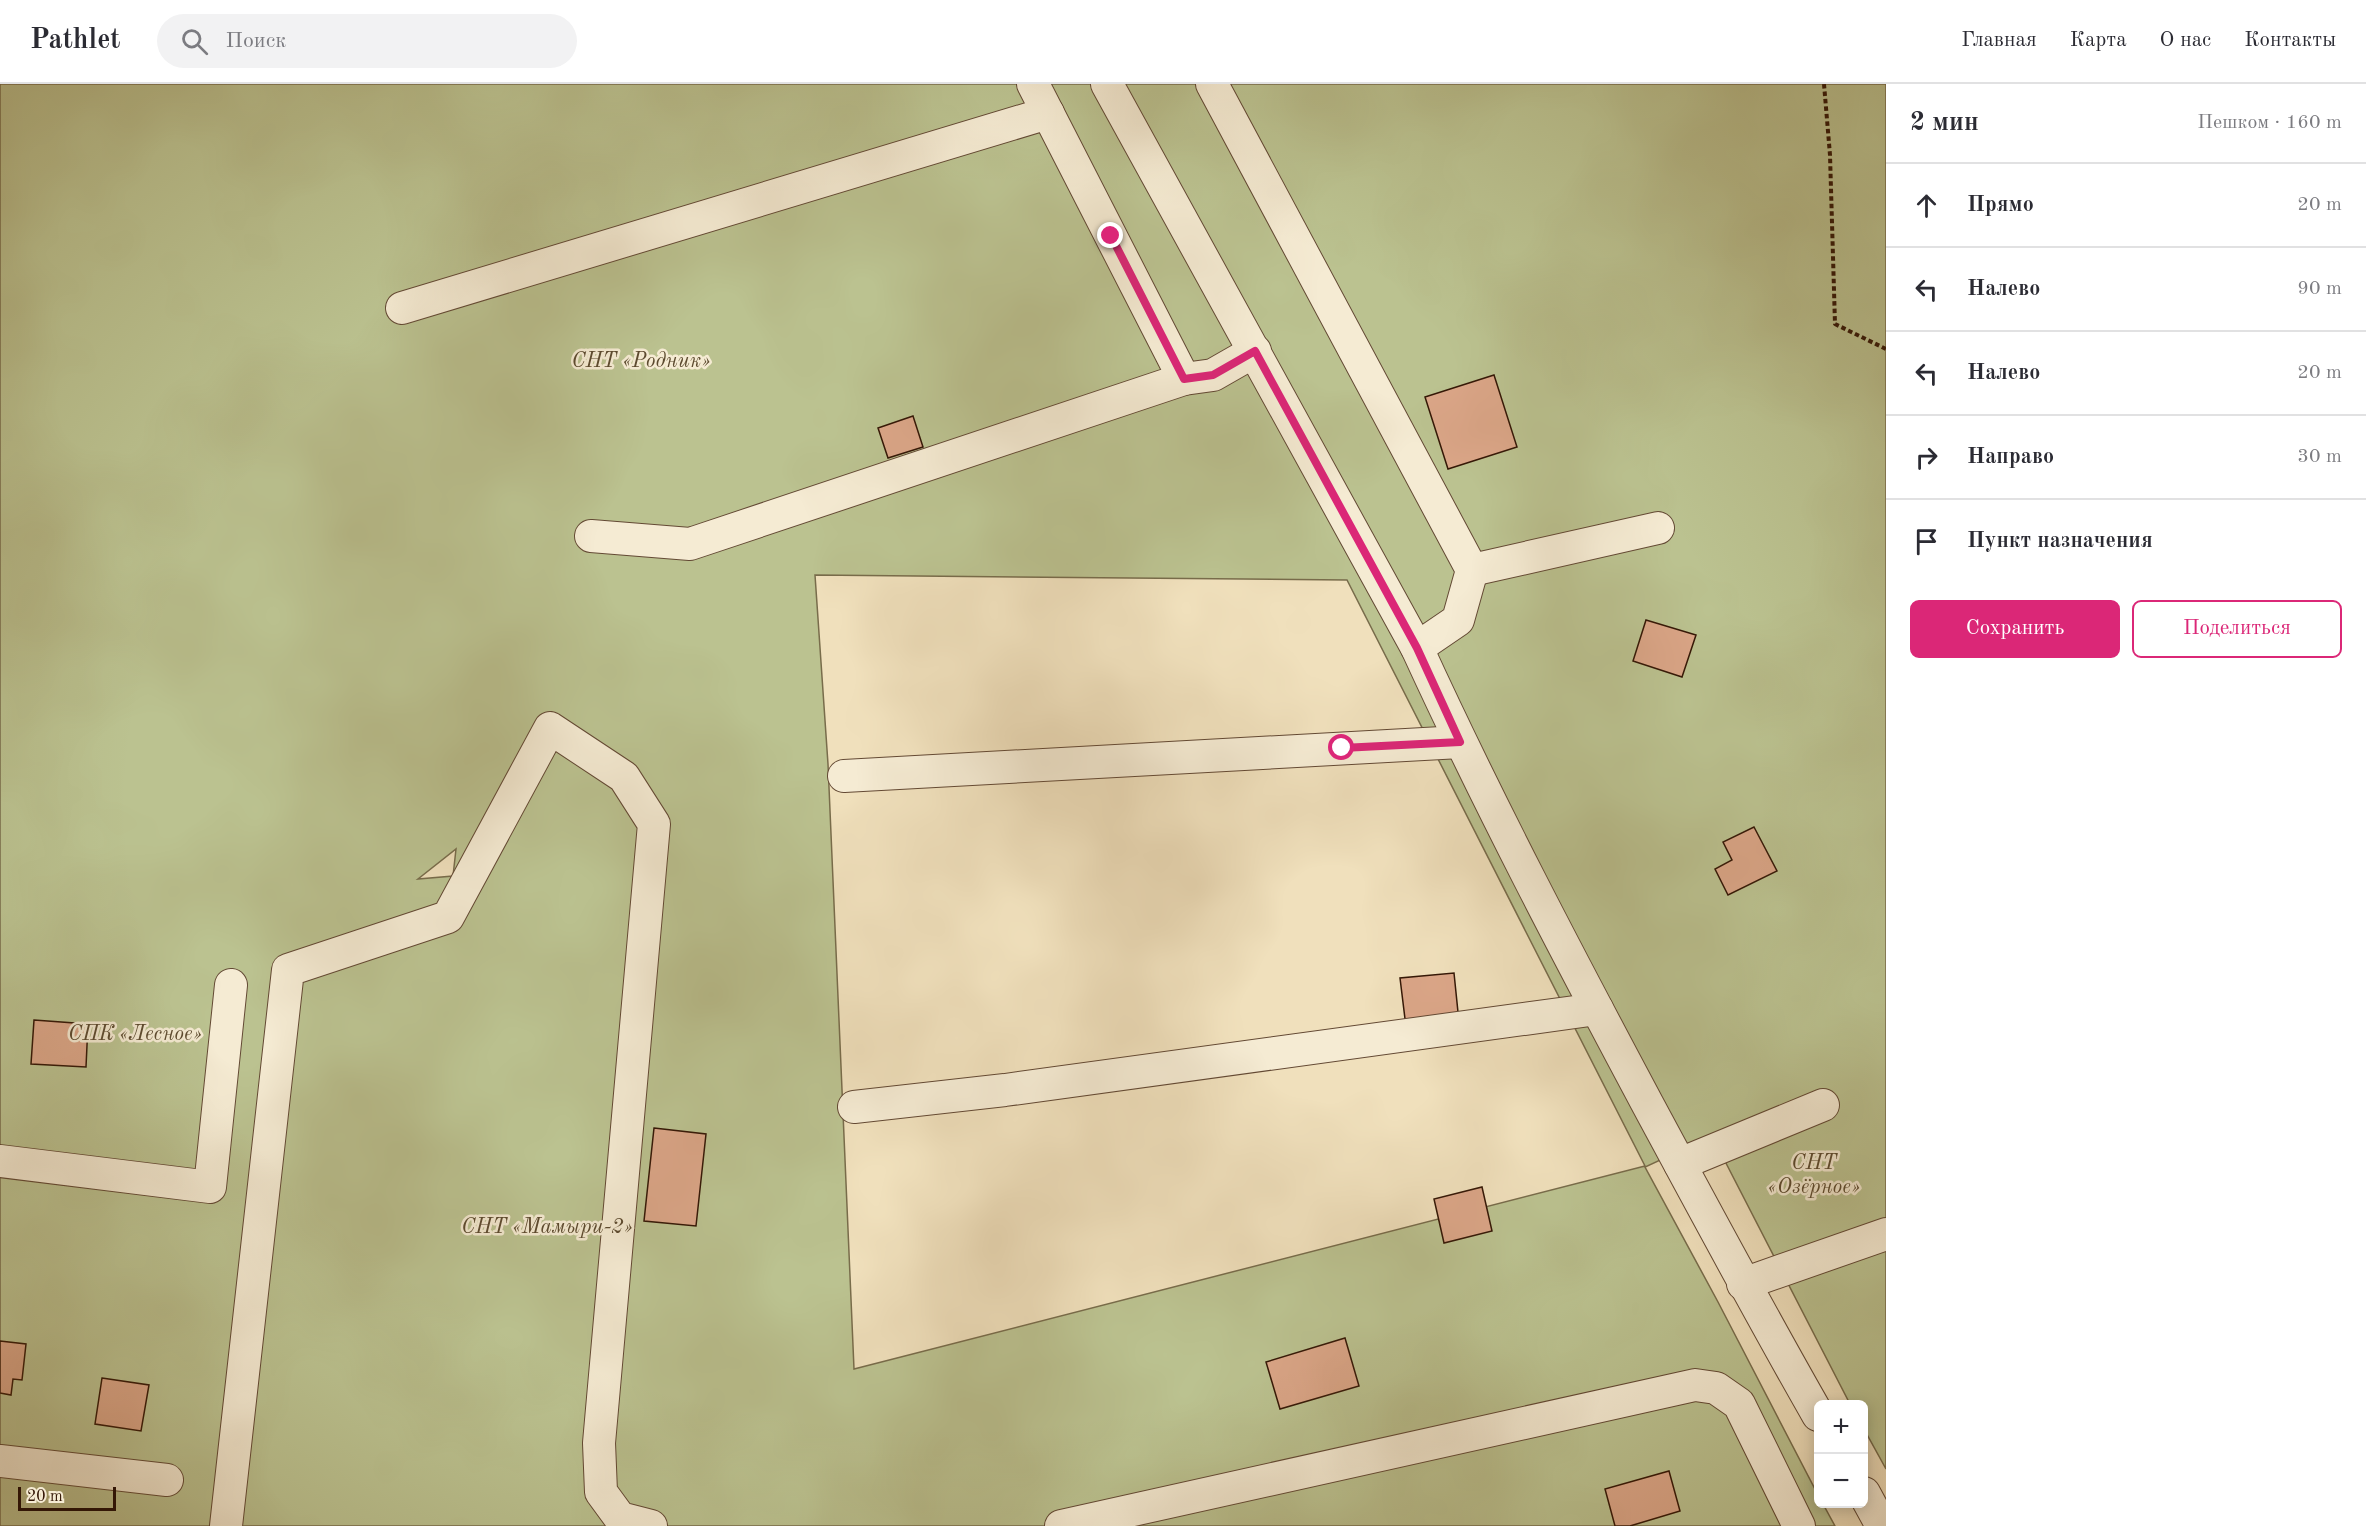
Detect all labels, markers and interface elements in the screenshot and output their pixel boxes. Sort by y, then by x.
search box [157,14,577,68]
icon: search [178,25,211,58]
text: Pathlet [30,27,121,55]
text: Поиск [226,30,286,52]
text: Главная [1961,30,2037,51]
text: Карта [2070,30,2127,51]
text: О нас [2160,30,2211,51]
text: Контакты [2244,30,2336,51]
text: 2 мин [1910,110,1979,136]
text: Пешком · 160 m [2197,113,2342,133]
icon: ahead [1910,189,1943,222]
text: Прямо [1967,194,2034,216]
text: 20 m [2297,195,2342,215]
route end [1097,222,1123,248]
icon: left [1910,273,1943,306]
text: Налево [1967,278,2040,300]
text: 90 m [2297,279,2342,299]
park label: СНТ «Родник» [572,351,710,372]
icon: left [1910,357,1943,390]
text: Налево [1967,362,2040,384]
text: 20 m [2297,363,2342,383]
icon: right [1910,441,1943,474]
text: Направо [1967,446,2054,468]
text: 30 m [2297,447,2342,467]
icon: arrive [1910,525,1943,558]
text: Пункт назначения [1967,530,2153,552]
button: Сохранить [1910,600,2120,658]
button: Поделиться [2132,600,2342,658]
route start [1328,734,1354,760]
park label: СПК «Лесное» [68,1024,202,1045]
park label: СНТ «Озёрное» [1768,1153,1860,1198]
park label: СНТ «Мамыри-2» [461,1217,633,1238]
map controls [1814,1400,1868,1508]
button: + [1814,1400,1868,1454]
button: − [1814,1454,1868,1508]
scale bar [18,1484,116,1512]
text: 20 m [27,1489,63,1505]

